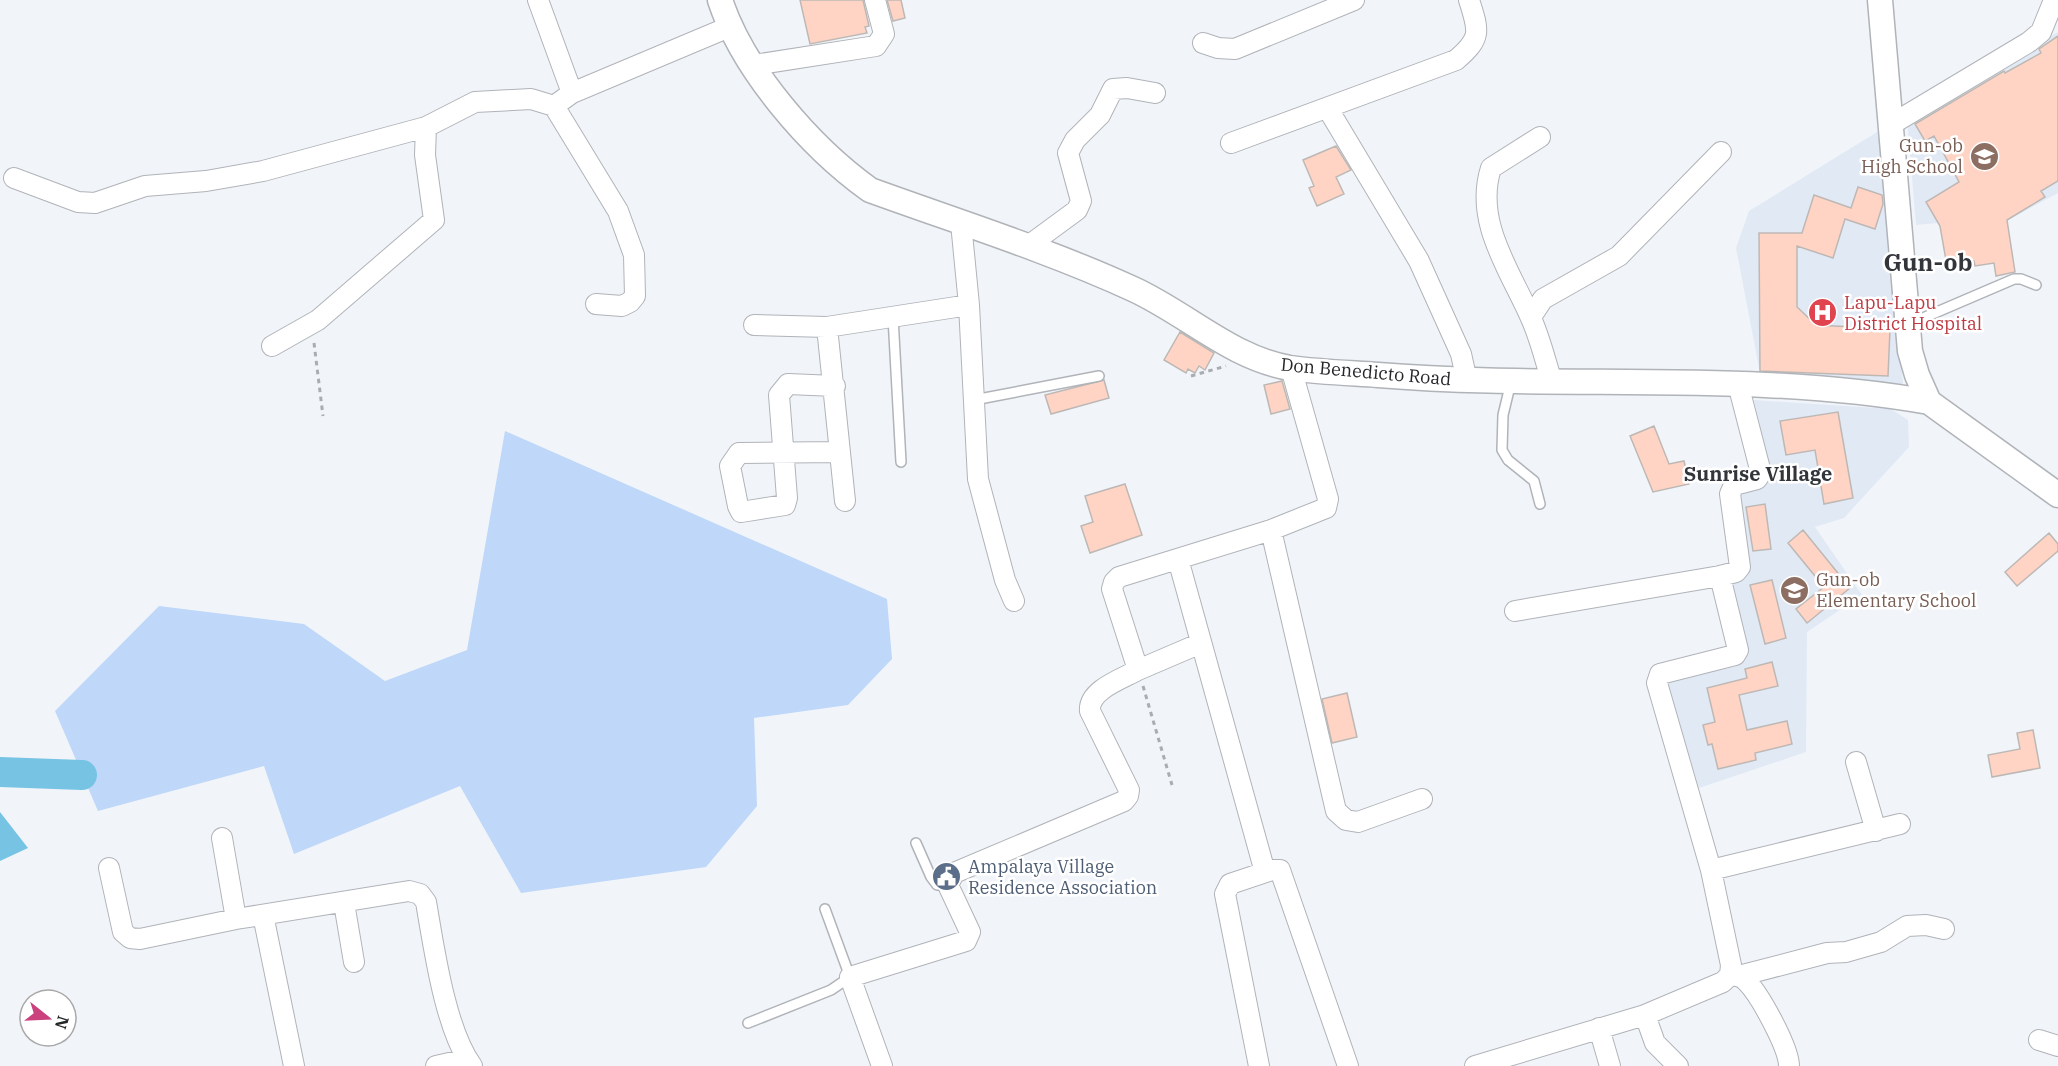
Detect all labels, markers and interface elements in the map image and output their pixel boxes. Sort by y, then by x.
place label: Gun-ob High School [1861,134,1963,178]
school or university icon: Gun-ob High School [1968,140,2000,172]
district label: Gun-ob [1883,246,1973,278]
place label: Lapu-Lapu District Hospital [1844,291,1982,335]
hospital icon: Lapu-Lapu District Hospital [1807,297,1839,329]
street label: Don Benedicto Road [1280,353,1452,390]
district label: Sunrise Village [1684,460,1832,487]
place label: Gun-ob Elementary School [1816,568,1976,612]
school or university icon: Gun-ob Elementary School [1779,574,1811,606]
place label: Ampalaya Village Residence Association [968,855,1157,899]
public building icon: Ampalaya Village Residence Association [931,861,963,893]
north arrow [18,988,78,1048]
text: N [51,1014,74,1032]

